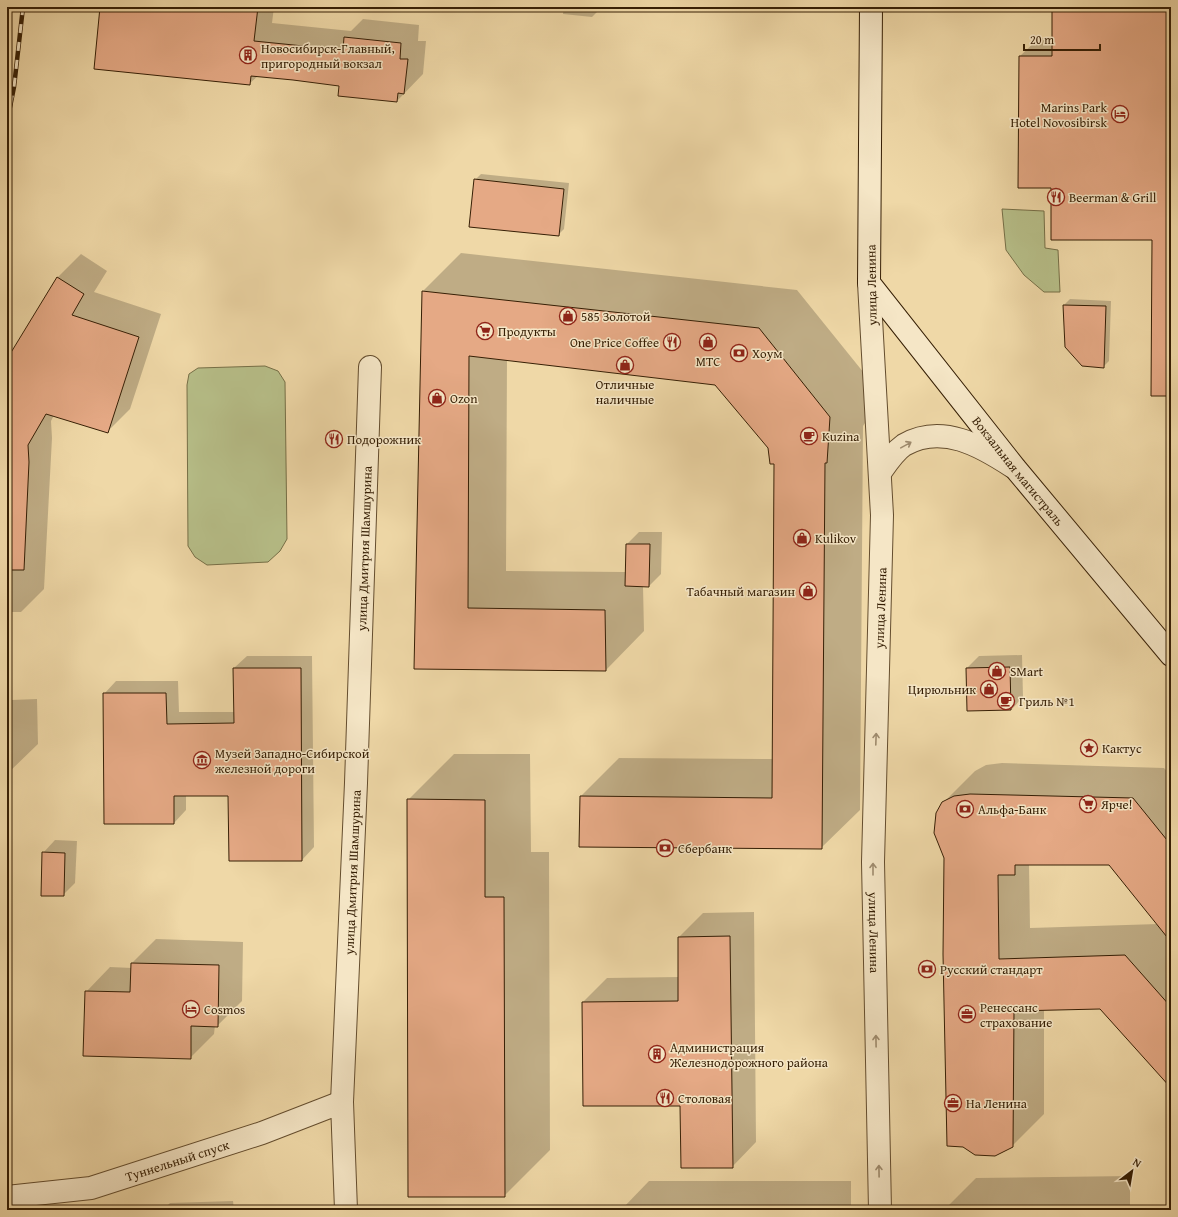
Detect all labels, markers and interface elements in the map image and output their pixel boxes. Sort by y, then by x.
scale bar [1024,26,1100,52]
text: 20 m [1030,31,1054,48]
place label: Новосибирск-Главный, пригородный вокзал [261,39,395,73]
building icon: Новосибирск-Главный, пригородный вокзал [238,45,258,65]
place label: Marins Park Hotel Novosibirsk [1011,98,1107,132]
hotel icon: Marins Park Hotel Novosibirsk [1110,104,1130,124]
restaurant icon: Beerman & Grill [1046,187,1066,207]
place label: Beerman & Grill [1069,188,1157,207]
street label: улица Ленина [861,243,882,327]
shop icon: 585 Золотой [558,306,578,326]
place label: 585 Золотой [581,307,651,326]
supermarket icon: Продукты [475,321,495,341]
place label: Продукты [498,322,556,341]
restaurant icon: One Price Coffee [662,332,682,352]
shop icon: МТС [698,332,718,352]
place label: One Price Coffee [570,333,659,352]
bank icon: Хоум [729,343,749,363]
place label: Хоум [752,344,783,363]
place label: МТС [696,352,720,371]
shop icon: Отличные наличные [615,355,635,375]
place label: Отличные наличные [596,375,654,409]
shop icon: Ozon [427,388,447,408]
place label: Ozon [450,389,478,408]
street label: Вокзальная магистраль [968,412,1068,530]
cafe icon: Kuzina [799,426,819,446]
place label: Kuzina [822,427,860,446]
restaurant icon: Подорожник [324,429,344,449]
place label: Подорожник [347,430,421,449]
one-way arrow [900,441,912,449]
street label: улица Дмитрия Шамшурина [352,465,377,632]
shop icon: Kulikov [792,528,812,548]
place label: Kulikov [815,529,857,548]
street label: улица Ленина [870,566,891,650]
shop icon: Табачный магазин [798,581,818,601]
place label: Табачный магазин [686,582,795,601]
shop icon: SMart [987,661,1007,681]
place label: SMart [1010,662,1044,681]
shop icon: Цирюльник [979,679,999,699]
place label: Цирюльник [908,680,976,699]
cafe icon: Гриль №1 [996,691,1016,711]
place label: Гриль №1 [1019,692,1075,711]
one-way arrow [873,733,880,746]
place icon: Кактус [1079,738,1099,758]
place label: Кактус [1102,739,1142,758]
place label: Музей Западно-Сибирской железной дороги [215,744,370,778]
museum icon: Музей Западно-Сибирской железной дороги [192,750,212,770]
street label: улица Дмитрия Шамшурина [339,789,366,956]
supermarket icon: Ярче! [1078,794,1098,814]
place label: Ярче! [1100,795,1132,814]
bank icon: Альфа-Банк [955,799,975,819]
place label: Альфа-Банк [978,800,1047,819]
bank icon: Сбербанк [655,838,675,858]
place label: Сбербанк [678,839,732,858]
one-way arrow [869,863,877,876]
street label: улица Ленина [864,891,884,974]
bank icon: Русский стандарт [917,959,937,979]
place label: Русский стандарт [940,960,1043,979]
place label: Ренессанс страхование [980,998,1052,1032]
hotel icon: Cosmos [181,999,201,1019]
place label: Cosmos [204,1000,245,1019]
office icon: Ренессанс страхование [957,1004,977,1024]
one-way arrow [872,1035,880,1048]
place label: Администрация Железнодорожного района [669,1038,829,1072]
building icon: Администрация Железнодорожного района [647,1044,667,1064]
restaurant icon: Столовая [655,1088,675,1108]
place label: Столовая [678,1089,731,1108]
office icon: На Ленина [943,1093,963,1113]
place label: На Ленина [966,1094,1028,1113]
street label: Туннельный спуск [123,1135,232,1186]
north arrow [1112,1151,1152,1191]
text: N [1130,1154,1145,1172]
one-way arrow [876,1165,883,1178]

